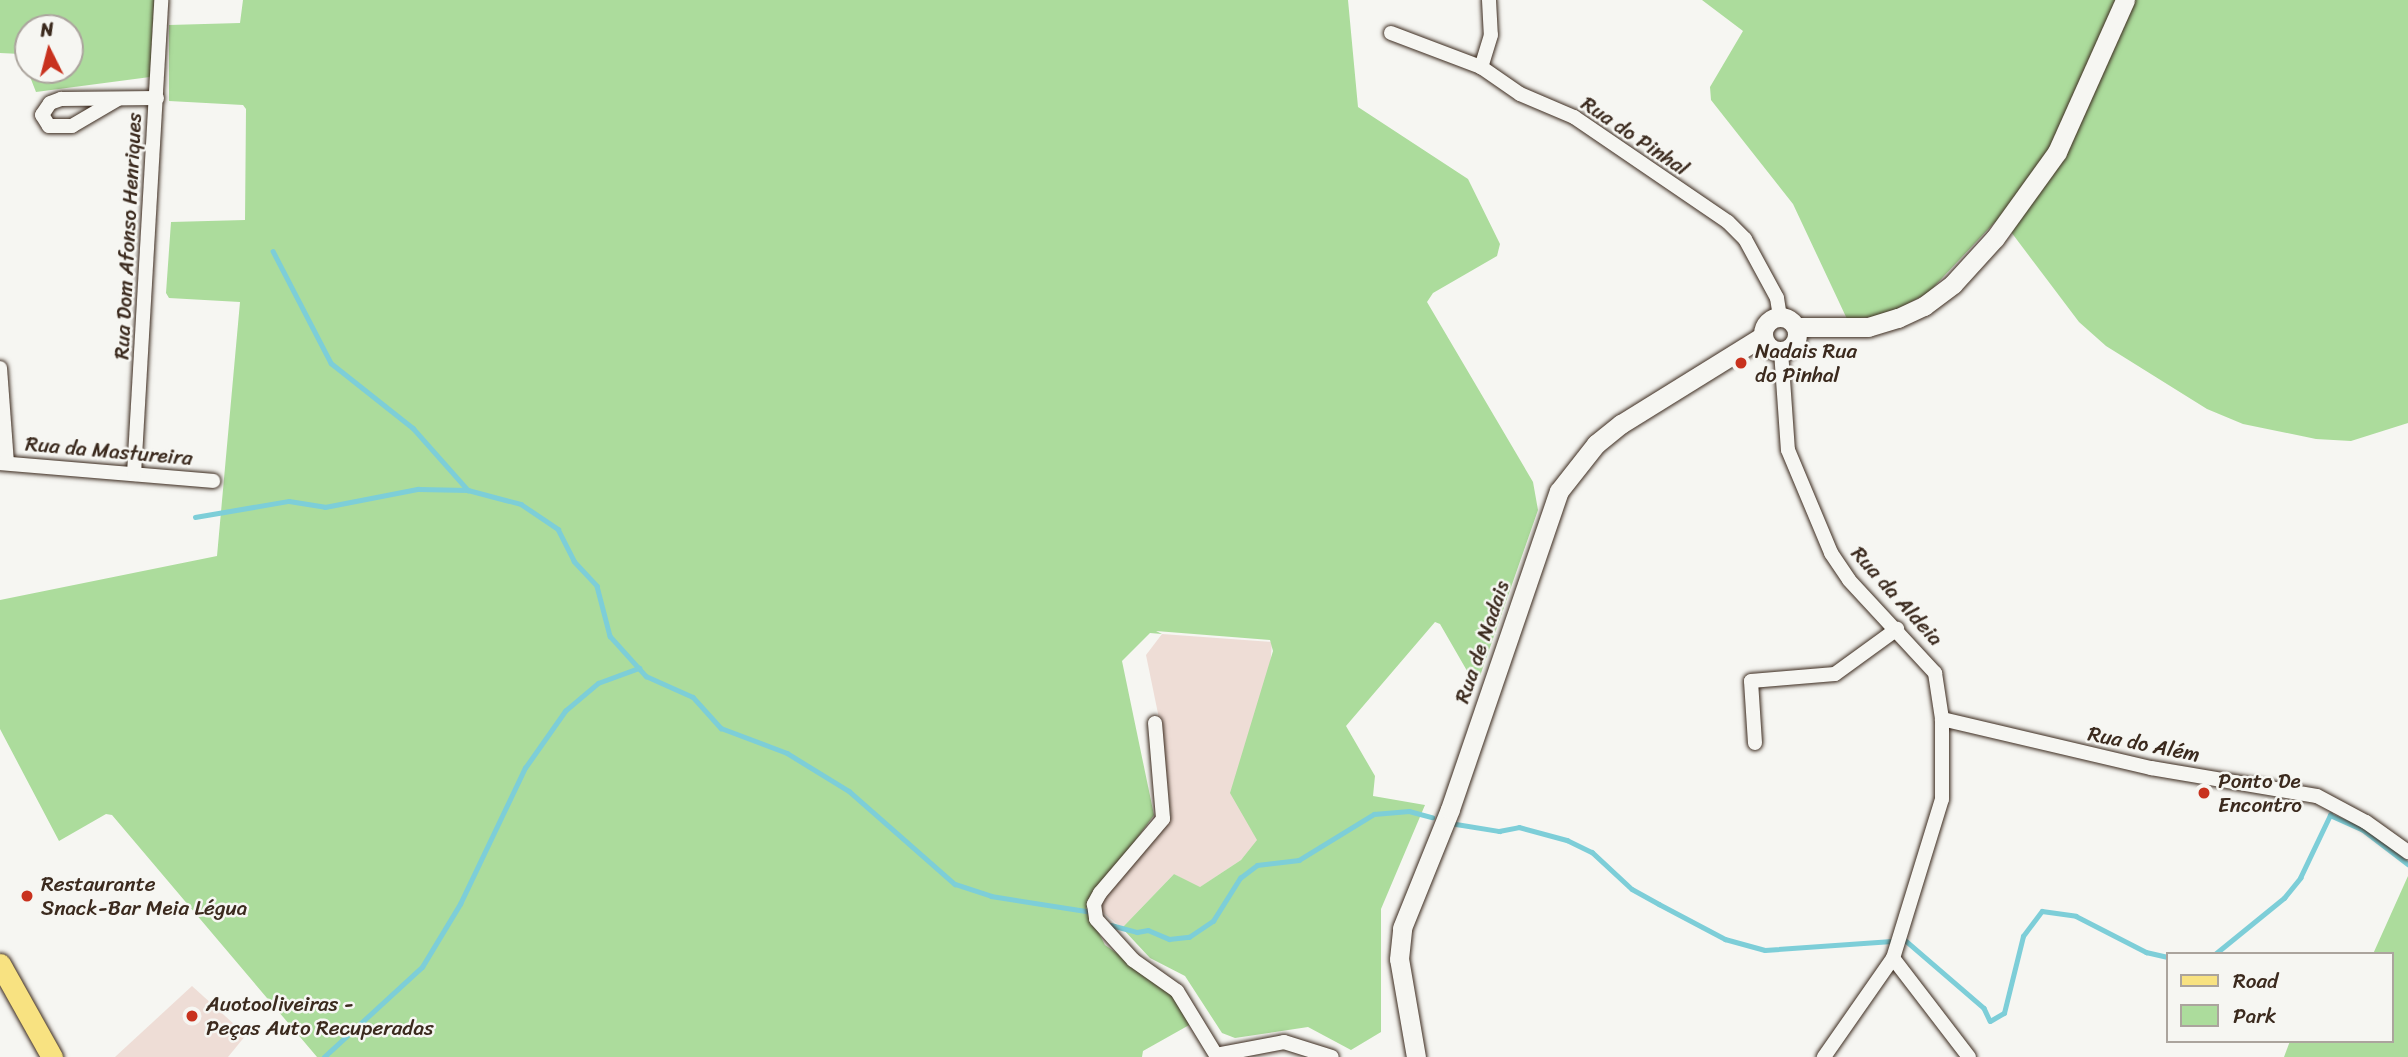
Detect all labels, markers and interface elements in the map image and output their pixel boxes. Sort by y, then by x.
text: N [39,13,55,47]
north arrow [14,14,84,84]
street label: Rua do Pinhal [1576,91,1694,181]
street label: Rua Dom Afonso Henriques [109,112,147,360]
place label: Nadais Rua do Pinhal [1755,338,1857,388]
marker: Nadais Rua do Pinhal [1733,355,1749,371]
street label: Rua da Mastureira [24,431,194,471]
street label: Rua da Aldeia [1846,541,1948,651]
street label: Rua de Nadais [1449,577,1515,707]
street label: Rua do Além [2086,721,2202,767]
place label: Ponto De Encontro [2218,768,2302,818]
marker: Ponto De Encontro [2196,785,2212,801]
place label: Restaurante Snack-Bar Meia Légua [41,871,248,921]
marker: Restaurante Snack-Bar Meia Légua [19,888,35,904]
legend [2166,952,2394,1043]
text: Road [2233,962,2278,1000]
place label: Auotooliveiras - Peças Auto Recuperadas [206,991,433,1041]
text: Park [2233,997,2276,1035]
marker: Auotooliveiras - Peças Auto Recuperadas [184,1008,200,1024]

